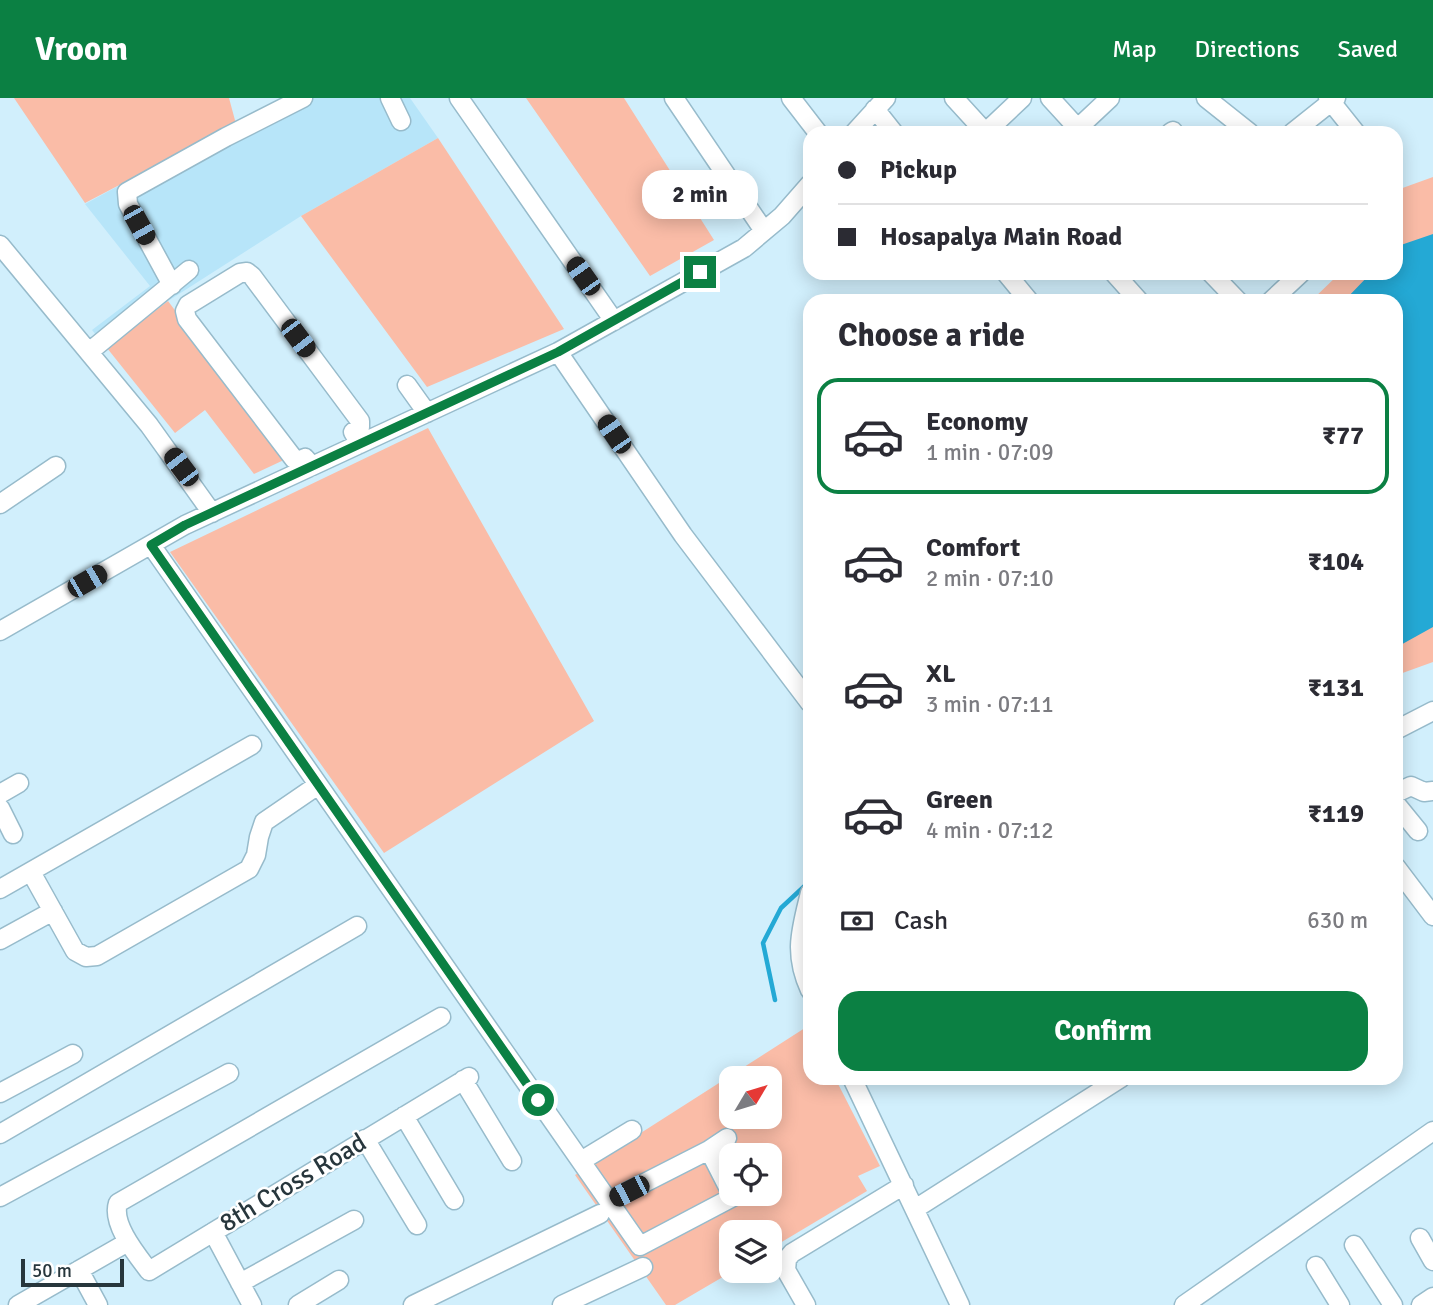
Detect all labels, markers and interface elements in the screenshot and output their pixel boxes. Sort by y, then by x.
text: Vroom [35,29,128,70]
text: Map [1112,34,1157,64]
text: Directions [1195,34,1300,64]
text: Saved [1338,34,1398,64]
text: Pickup [880,154,957,186]
callout: 2 min [642,170,758,220]
text: 2 min [672,180,728,209]
car [120,202,159,248]
text: Hosapalya Main Road [880,221,1122,253]
car [563,253,604,299]
route end [684,256,716,288]
car [277,315,320,361]
text: Choose a ride [838,316,1025,355]
icon: car [842,405,905,468]
text: Economy [926,406,1028,438]
car [594,411,635,457]
text: ₹77 [1322,420,1364,452]
text: 1 min · 07:09 [926,438,1054,467]
car [160,444,203,490]
icon: car [842,531,905,594]
text: Comfort [926,532,1020,564]
text: ₹104 [1308,546,1364,578]
car [64,561,111,601]
text: 2 min · 07:10 [926,564,1054,593]
icon: car [842,657,905,720]
text: XL [926,658,956,690]
text: ₹131 [1308,672,1364,704]
text: 3 min · 07:11 [926,690,1054,719]
icon: car [842,783,905,846]
text: Green [926,784,993,816]
text: ₹119 [1308,798,1364,830]
text: 4 min · 07:12 [926,816,1054,845]
icon: cash [838,902,876,940]
text: Cash [894,905,948,937]
text: 630 m [1307,906,1368,935]
button: Confirm [838,991,1368,1071]
north arrow [719,1066,782,1129]
map controls [719,1066,782,1283]
route start [522,1084,554,1116]
street label: 8th Cross Road [214,1127,372,1239]
button: locate [719,1143,782,1206]
car [606,1172,653,1210]
button: layers [719,1220,782,1283]
scale bar [21,1256,124,1288]
text: 50 m [32,1259,72,1283]

